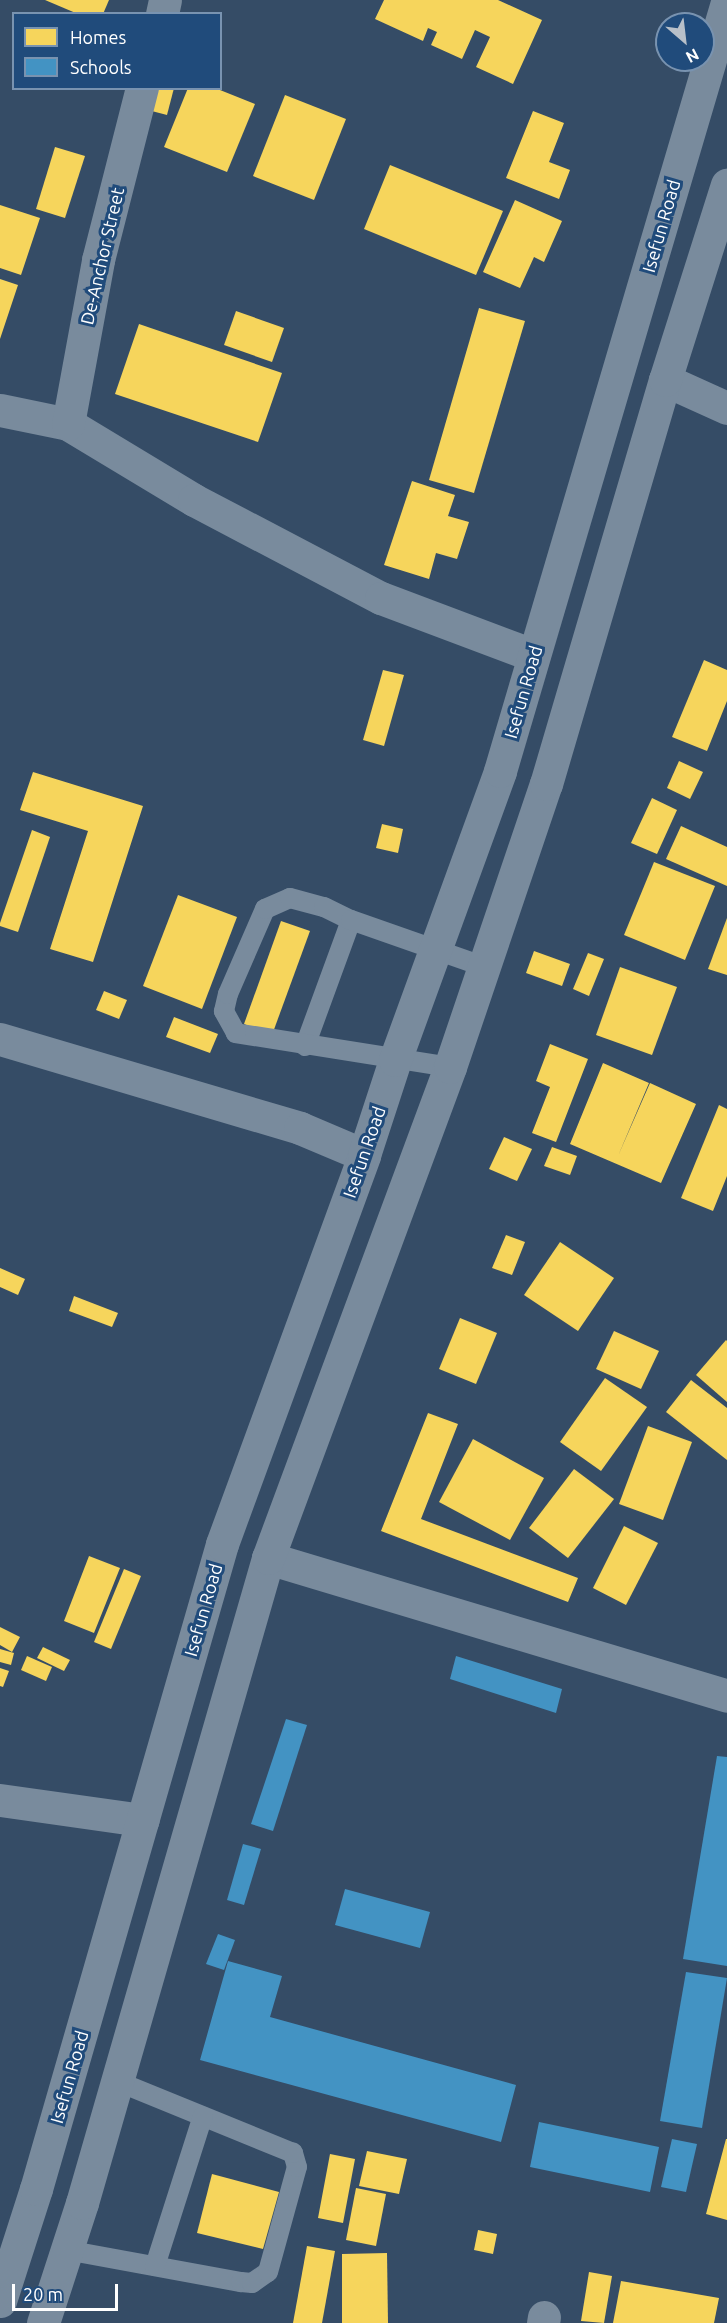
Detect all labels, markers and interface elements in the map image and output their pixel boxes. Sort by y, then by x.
legend [12,12,222,90]
north arrow [655,12,715,72]
text: Homes [70,27,126,47]
text: N [683,45,702,67]
text: Schools [70,57,132,77]
street label: Isefun Road [637,177,685,275]
street label: De-Anchor Street [76,185,128,327]
street label: Isefun Road [499,643,547,741]
street label: Isefun Road [338,1103,390,1201]
street label: Isefun Road [179,1561,227,1659]
street label: Isefun Road [45,2028,93,2126]
scale bar [15,2272,122,2310]
text: 20 m [23,2284,63,2304]

